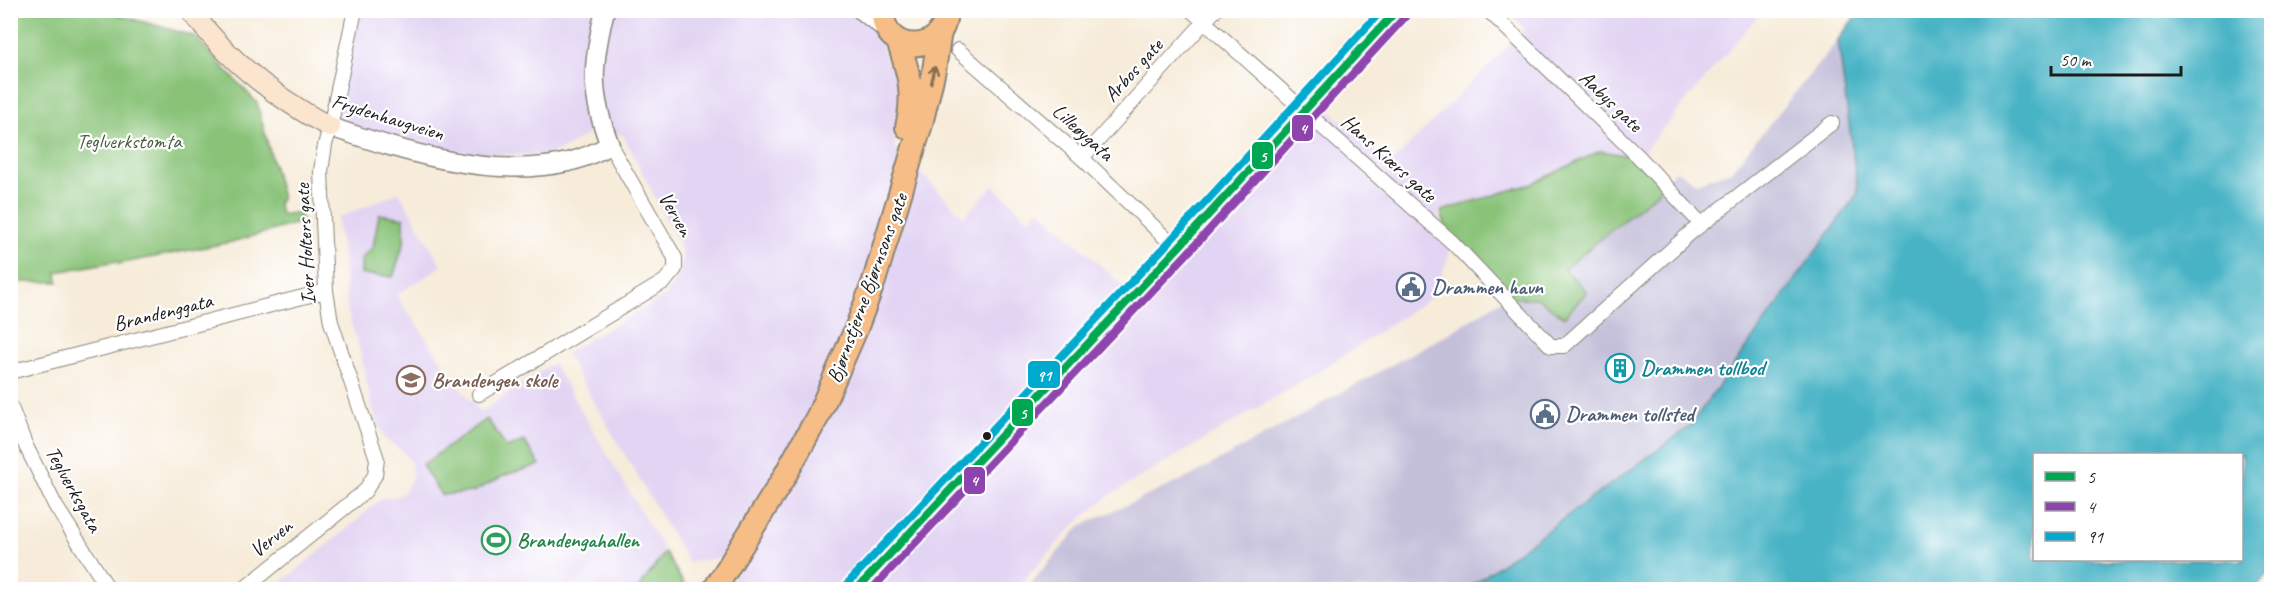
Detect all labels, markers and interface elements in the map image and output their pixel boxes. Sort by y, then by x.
street label: Arbos gate [1098,32,1169,107]
scale bar [2051,39,2182,77]
text: 50 m [2060,49,2093,71]
street label: Aabys gate [1574,65,1649,138]
one-way arrow [927,66,939,85]
street label: Frydenhaugveien [329,88,448,147]
street label: Lilleøygata [1047,98,1120,167]
street label: Hans Kiærs gate [1336,108,1443,208]
line badge: 4 [1291,114,1314,142]
text: 4 [1299,119,1308,139]
park label: Teglverkstomta [76,128,183,154]
line badge: 5 [1251,141,1274,170]
text: 5 [1260,147,1269,167]
street label: Iver Holters gate [289,182,321,305]
street label: Verven [653,187,700,242]
street label: Bjørnstjerne Bjørnsons gate [821,189,914,386]
public building icon: Drammen havn [1395,271,1427,303]
place label: Drammen havn [1432,274,1544,300]
street label: Brandenggata [111,287,217,337]
building icon: Drammen tollbod [1604,352,1636,384]
place label: Drammen tollbod [1641,355,1768,381]
line badge: 91 [1027,360,1061,389]
school or university icon: Brandengen skole [395,364,427,396]
text: 91 [1037,366,1053,386]
place label: Brandengen skole [432,367,559,393]
line badge: 5 [1011,398,1034,427]
public building icon: Drammen tollsted [1529,398,1561,430]
place label: Drammen tollsted [1566,401,1697,427]
text: 5 [1020,404,1029,424]
unlabelled marker [981,430,993,442]
street label: Teglverksgata [40,442,109,538]
legend [2033,453,2243,561]
line badge: 4 [963,466,986,495]
text: 5 [2087,466,2096,488]
text: 4 [970,471,979,491]
text: 4 [2087,496,2097,518]
street label: Verven [244,512,299,563]
sports icon: Brandengahallen [480,524,512,556]
text: 91 [2087,526,2104,548]
place label: Brandengahallen [517,527,641,553]

